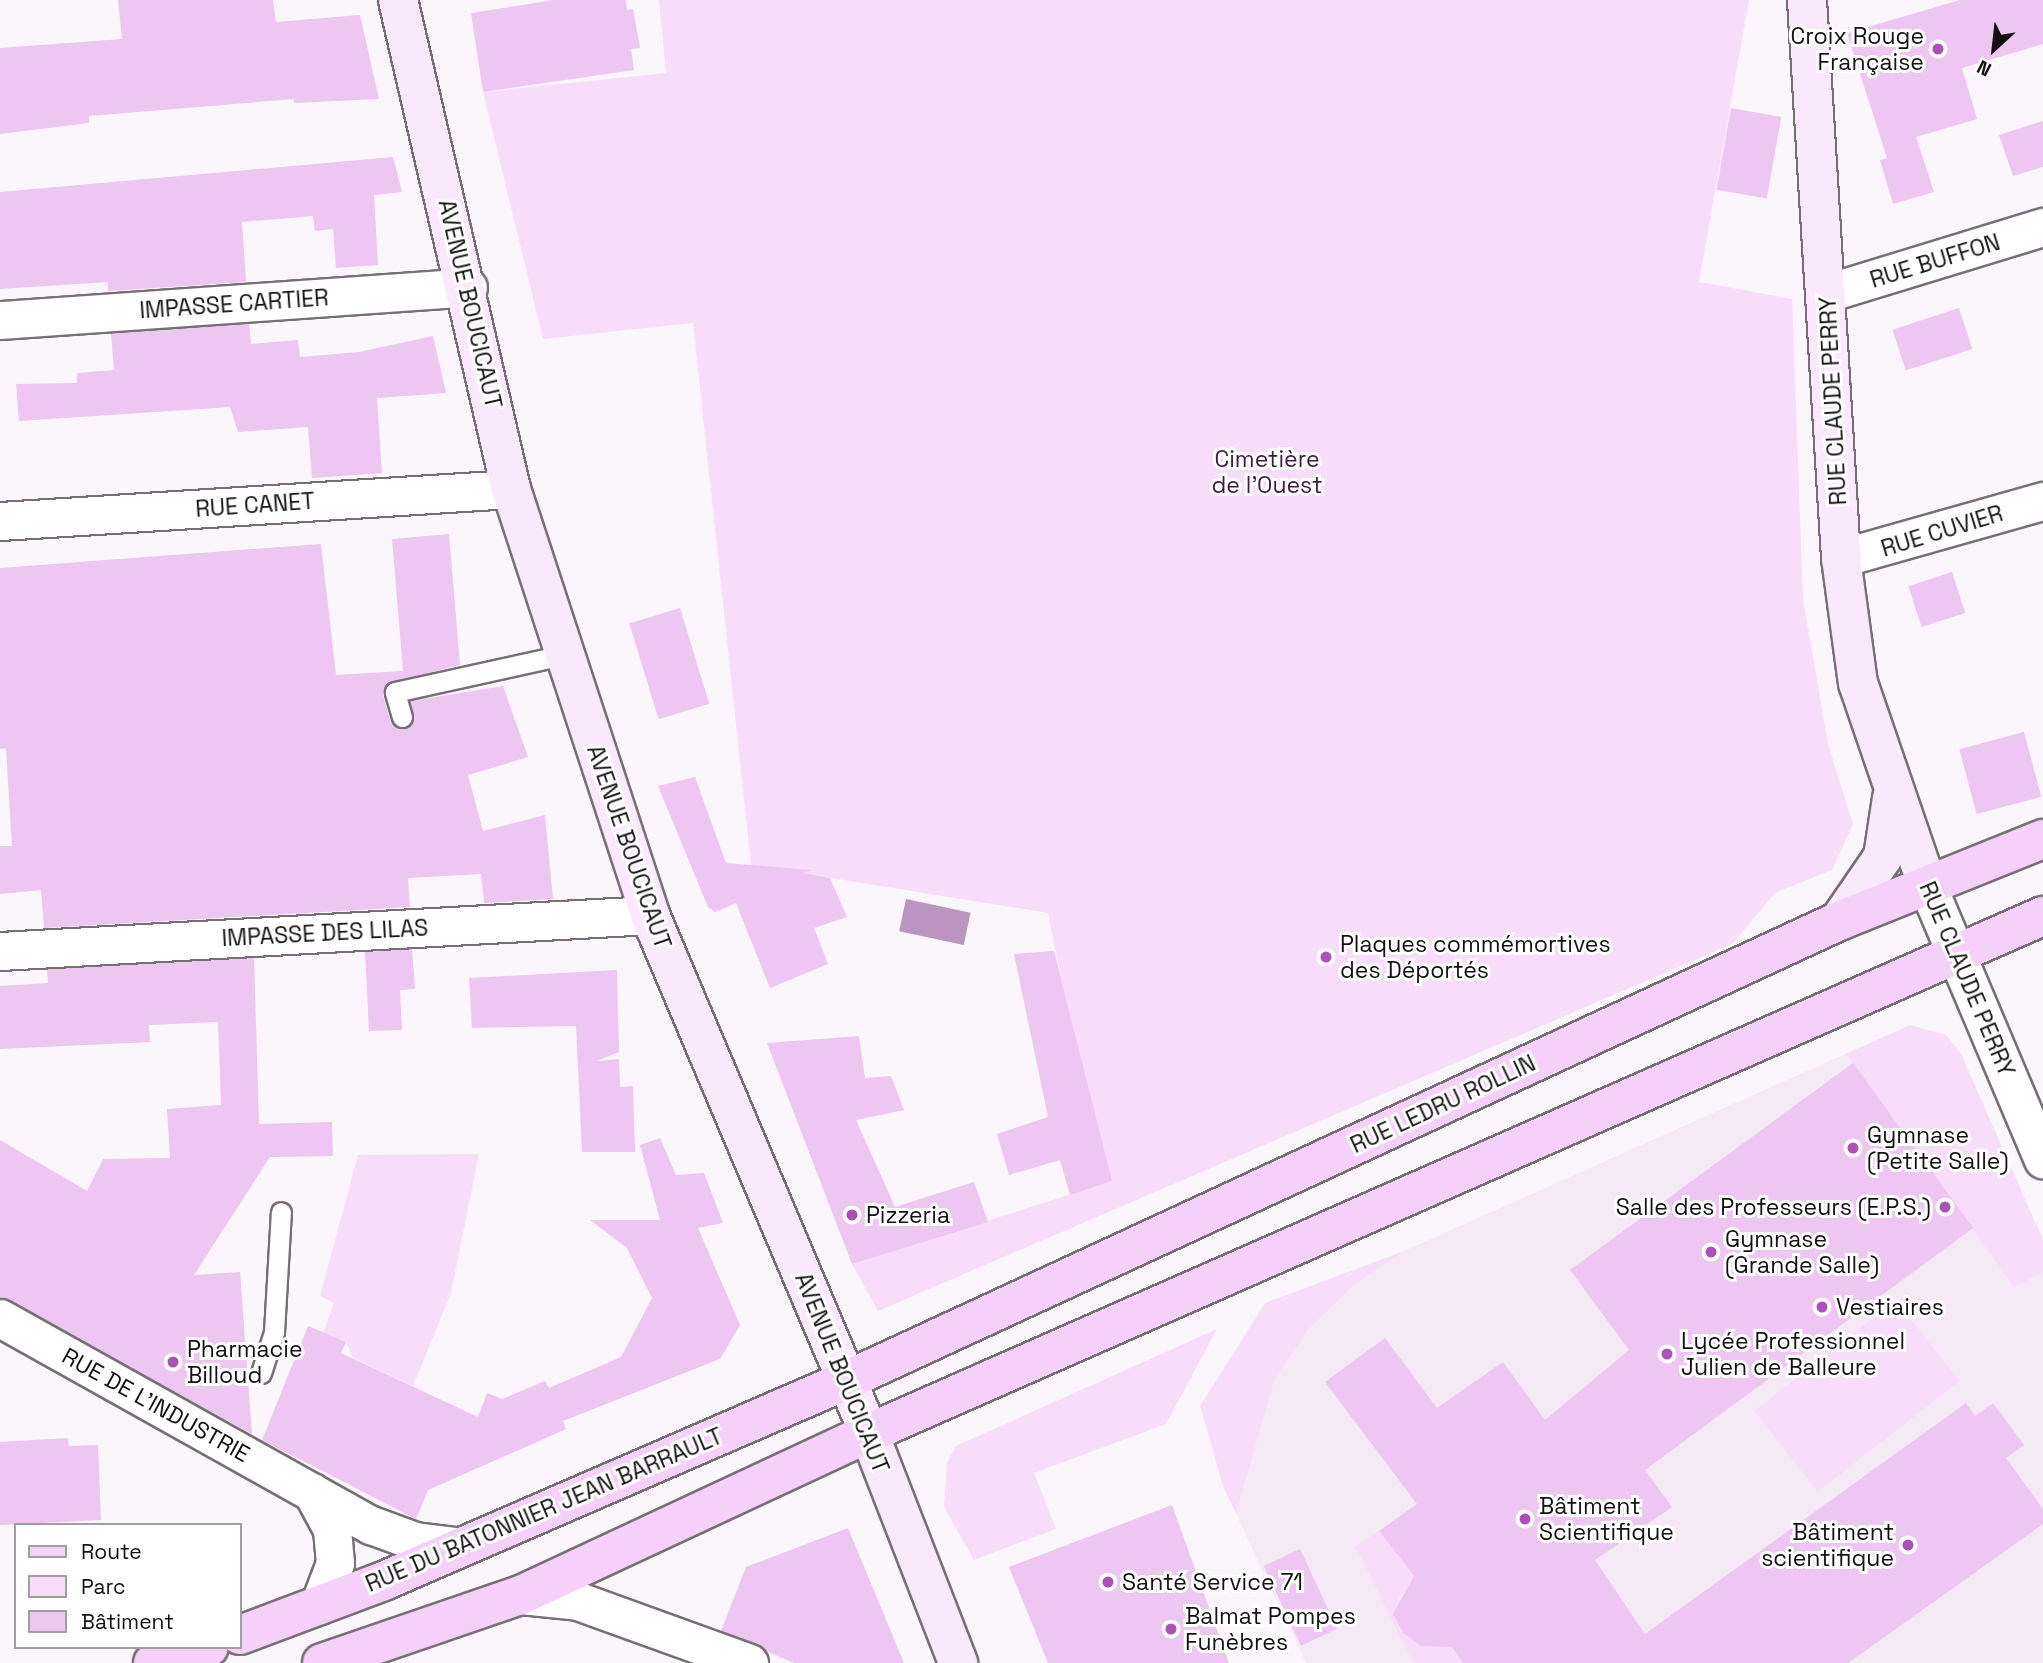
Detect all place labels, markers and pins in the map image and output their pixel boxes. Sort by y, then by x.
place label: Croix Rouge Française [1790,22,1924,76]
marker: Croix Rouge Française [1930,41,1946,57]
place label: Plaques commémortives des Déportés [1340,930,1611,984]
marker: Plaques commémortives des Déportés [1318,949,1334,965]
place label: Gymnase (Petite Salle) [1867,1121,2009,1175]
marker: Gymnase (Petite Salle) [1845,1140,1861,1156]
place label: Salle des Professeurs (E.P.S.) [1616,1193,1931,1221]
marker: Salle des Professeurs (E.P.S.) [1937,1199,1953,1215]
place label: Pizzeria [866,1201,950,1229]
marker: Pizzeria [844,1207,860,1223]
place label: Gymnase (Grande Salle) [1725,1225,1879,1279]
marker: Gymnase (Grande Salle) [1703,1244,1719,1260]
place label: Vestiaires [1836,1293,1944,1321]
marker: Vestiaires [1814,1299,1830,1315]
place label: Lycée Professionnel Julien de Balleure [1681,1327,1905,1381]
place label: Pharmacie Billoud [187,1335,303,1389]
marker: Lycée Professionnel Julien de Balleure [1659,1346,1675,1362]
marker: Pharmacie Billoud [165,1354,181,1370]
place label: Bâtiment Scientifique [1539,1492,1674,1546]
marker: Bâtiment Scientifique [1517,1511,1533,1527]
place label: Bâtiment scientifique [1761,1518,1894,1572]
marker: Bâtiment scientifique [1900,1537,1916,1553]
place label: Santé Service 71 [1122,1568,1303,1596]
marker: Santé Service 71 [1100,1574,1116,1590]
place label: Balmat Pompes Funèbres [1185,1602,1356,1656]
marker: Balmat Pompes Funèbres [1163,1621,1179,1637]

